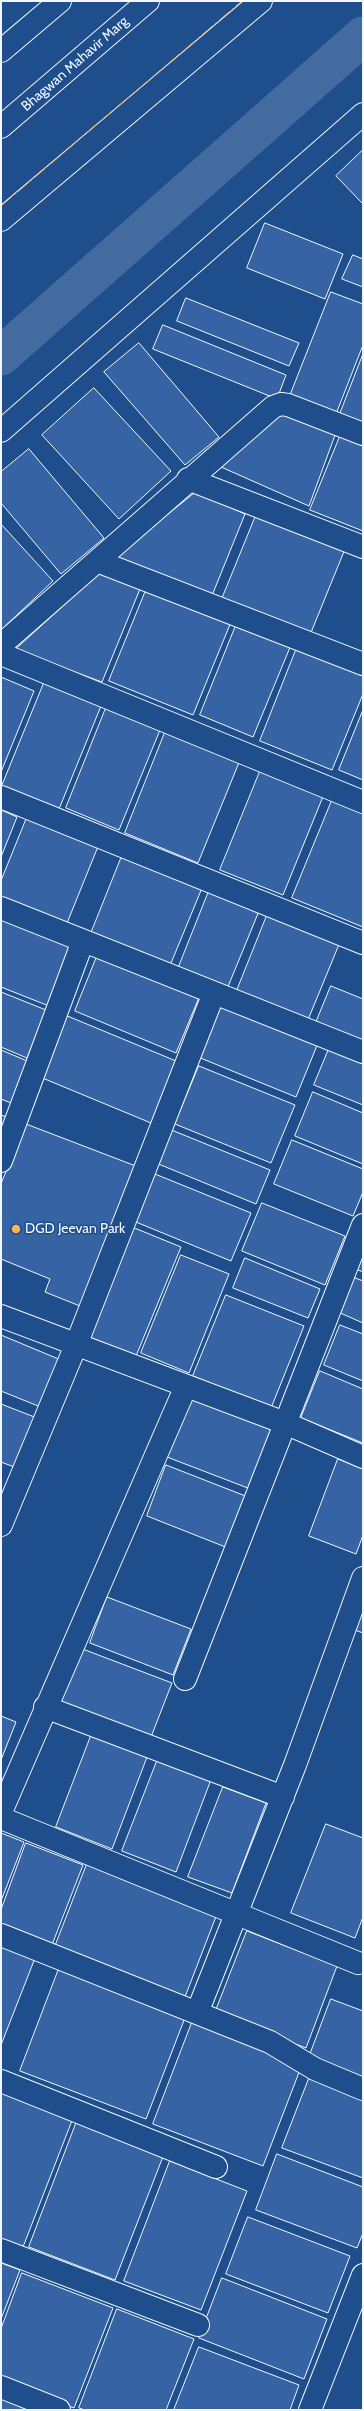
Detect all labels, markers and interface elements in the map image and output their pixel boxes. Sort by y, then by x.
street label: Bhagwan Mahavir Marg [18,13,132,115]
place label: DGD Jeevan Park [25,1221,125,1237]
marker: DGD Jeevan Park [10,1223,22,1235]

